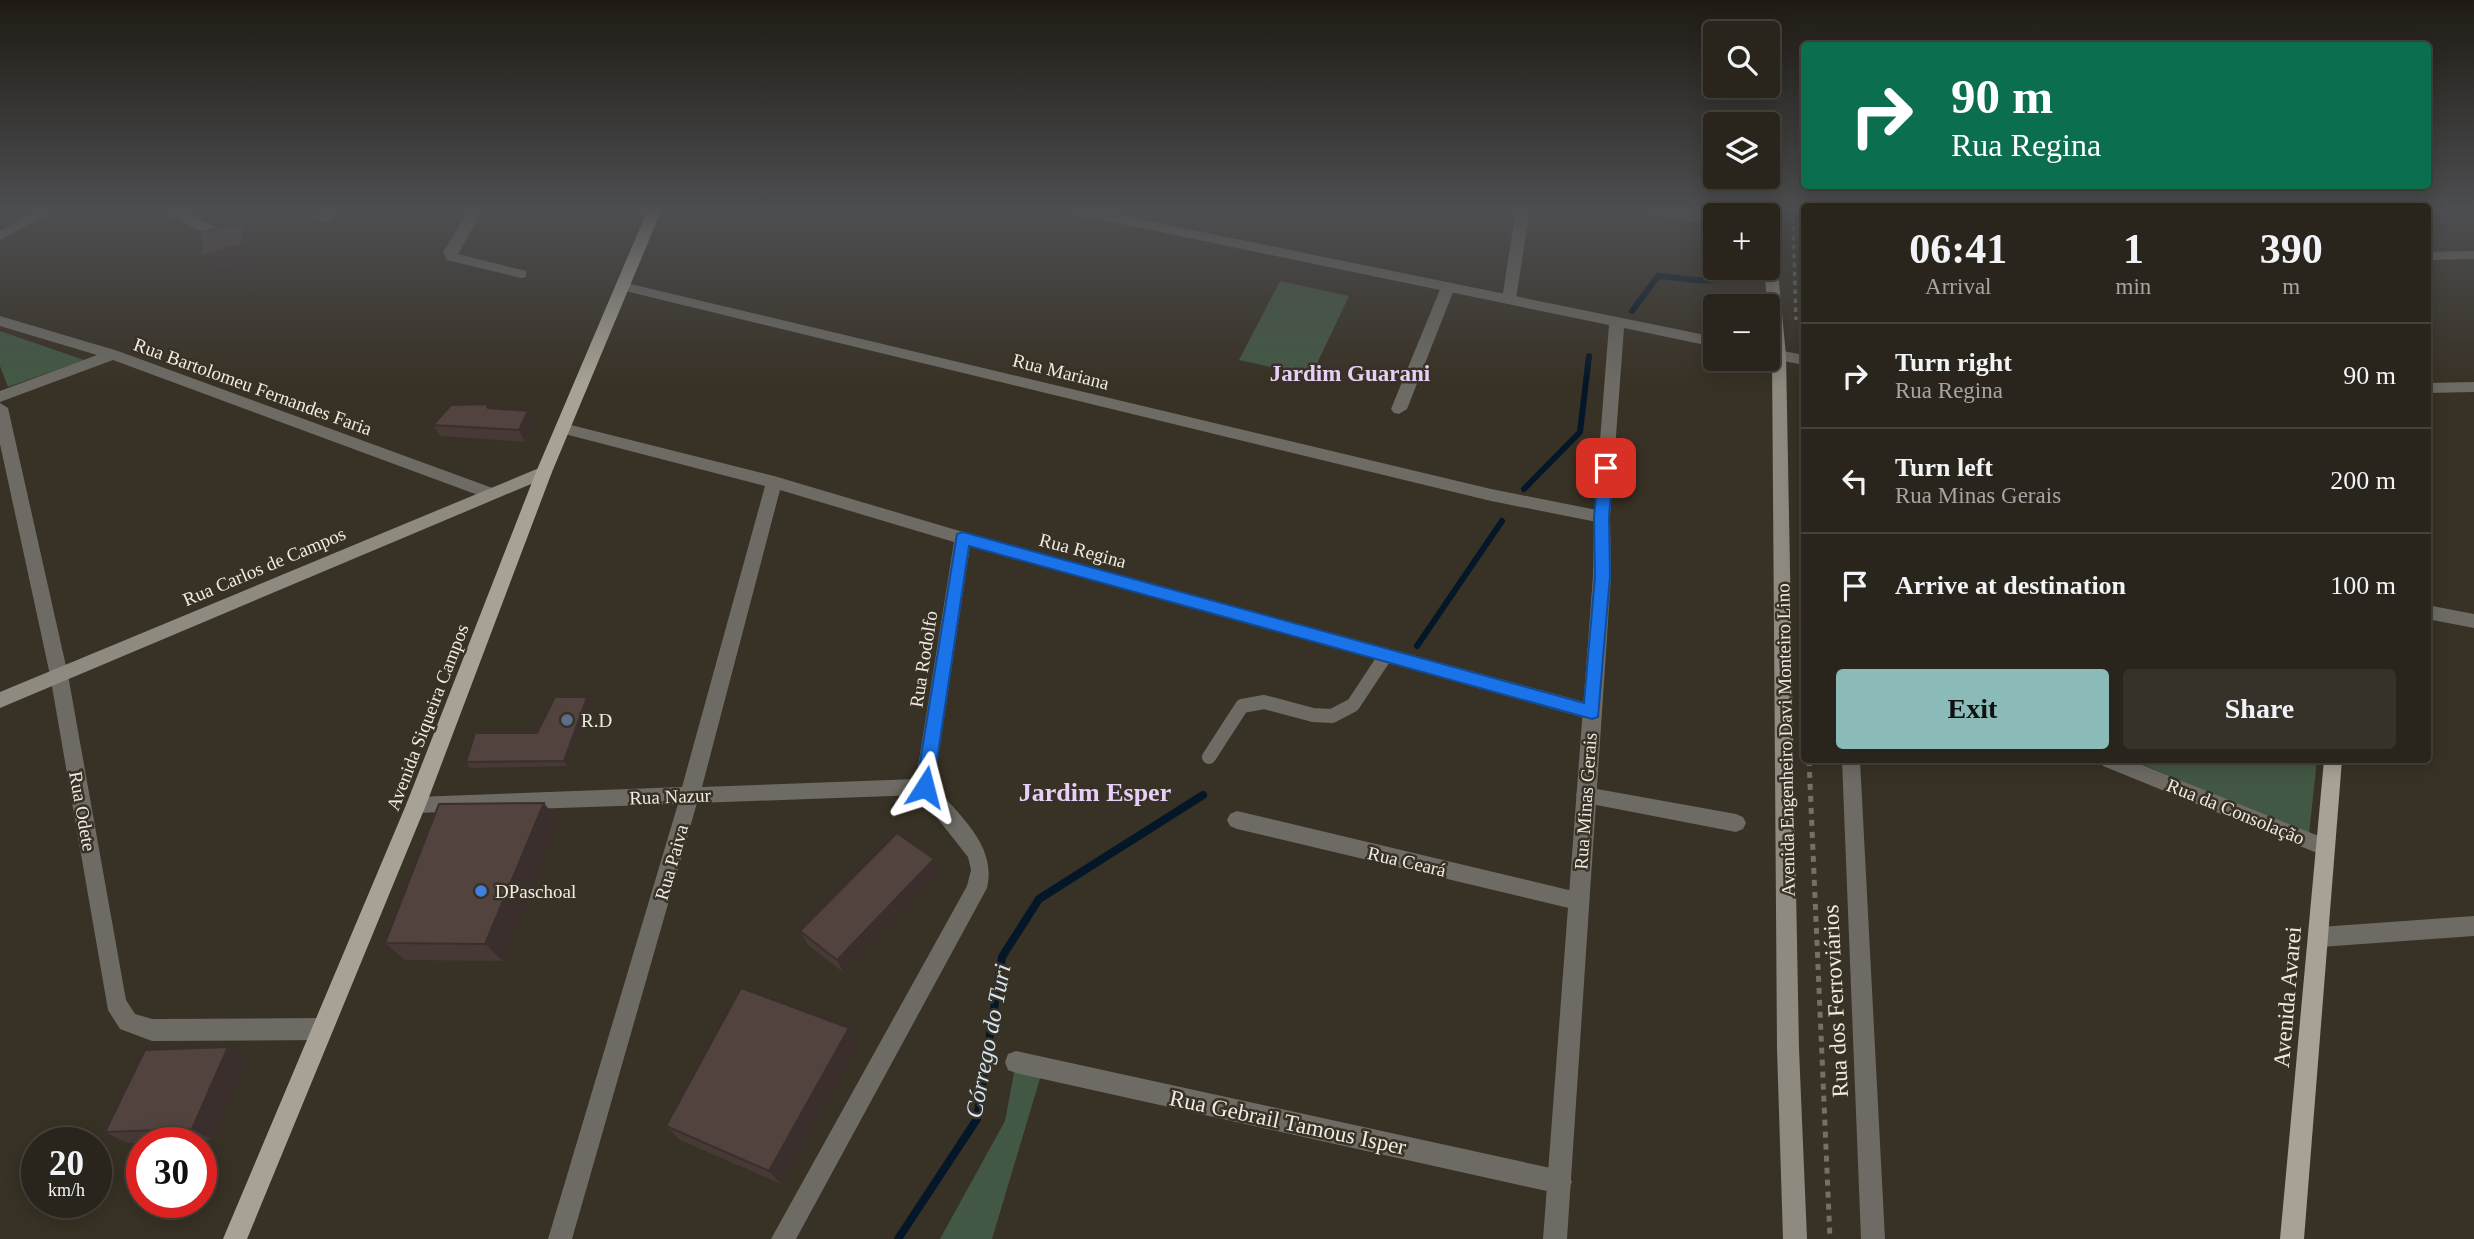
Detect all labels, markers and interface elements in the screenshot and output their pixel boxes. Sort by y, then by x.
map controls [1703,21,1780,371]
button: search [1703,21,1780,98]
text: 90 m [1951,69,2053,124]
icon: right [1836,70,1927,161]
button: layers [1703,112,1780,189]
text: Rua Regina [1951,127,2101,163]
button: + [1703,203,1780,280]
text: 06:41 [1909,226,2007,272]
text: 1 [2123,226,2144,272]
text: 390 [2260,226,2323,272]
text: Arrival [1925,274,1992,299]
text: min [2116,274,2151,299]
text: m [2282,274,2300,299]
button: − [1703,294,1780,371]
street label: Rua Bartolomeu Fernandes Faria [131,334,375,440]
text: Turn right [1895,348,2012,377]
street label: Rua Mariana [1010,349,1112,394]
icon: right [1836,357,1874,395]
district label: Jardim Guarani [1270,361,1431,386]
text: 90 m [2343,361,2396,390]
text: Rua Regina [1895,378,2003,403]
pin [1576,438,1636,498]
icon: arrive [1587,449,1625,487]
text: Turn left [1895,453,1993,482]
icon: left [1836,462,1874,500]
text: 200 m [2330,466,2396,495]
text: Rua Minas Gerais [1895,483,2061,508]
street label: Rua Carlos de Campos [180,523,349,610]
street label: Rua Regina [1037,529,1129,572]
icon: arrive [1836,567,1874,605]
text: Arrive at destination [1895,571,2126,600]
text: 100 m [2330,571,2396,600]
street label: Avenida Engenheiro Davi Monteiro Lino [1772,583,1799,897]
street label: Rua Rodolfo [905,609,942,709]
street label: Avenida Siqueira Campos [382,621,473,813]
button: Exit [1836,669,2109,749]
button: Share [2123,669,2396,749]
place label: R.D [581,710,612,731]
marker: R.D [559,712,575,728]
street label: Rua Minas Gerais [1570,732,1601,870]
position arrow [888,750,962,824]
street label: Rua Odete [65,770,100,853]
street label: Rua da Consolação [2164,774,2308,849]
district label: Jardim Esper [1019,778,1171,807]
street label: Rua Nazur [629,785,712,808]
street label: Rua Paiva [651,821,692,902]
street label: Rua Ceará [1366,842,1449,881]
place label: DPaschoal [495,881,576,902]
marker: DPaschoal [473,883,489,899]
street label: Rua dos Ferroviários [1818,904,1853,1098]
street label: Avenida Avarei [2269,925,2306,1069]
water label: Córrego do Turi [960,962,1016,1120]
street label: Rua Gebrail Tamous Isper [1167,1085,1409,1160]
speed limit sign: 30 [126,1127,217,1218]
text: 20 [49,1144,84,1183]
text: km/h [48,1180,85,1200]

